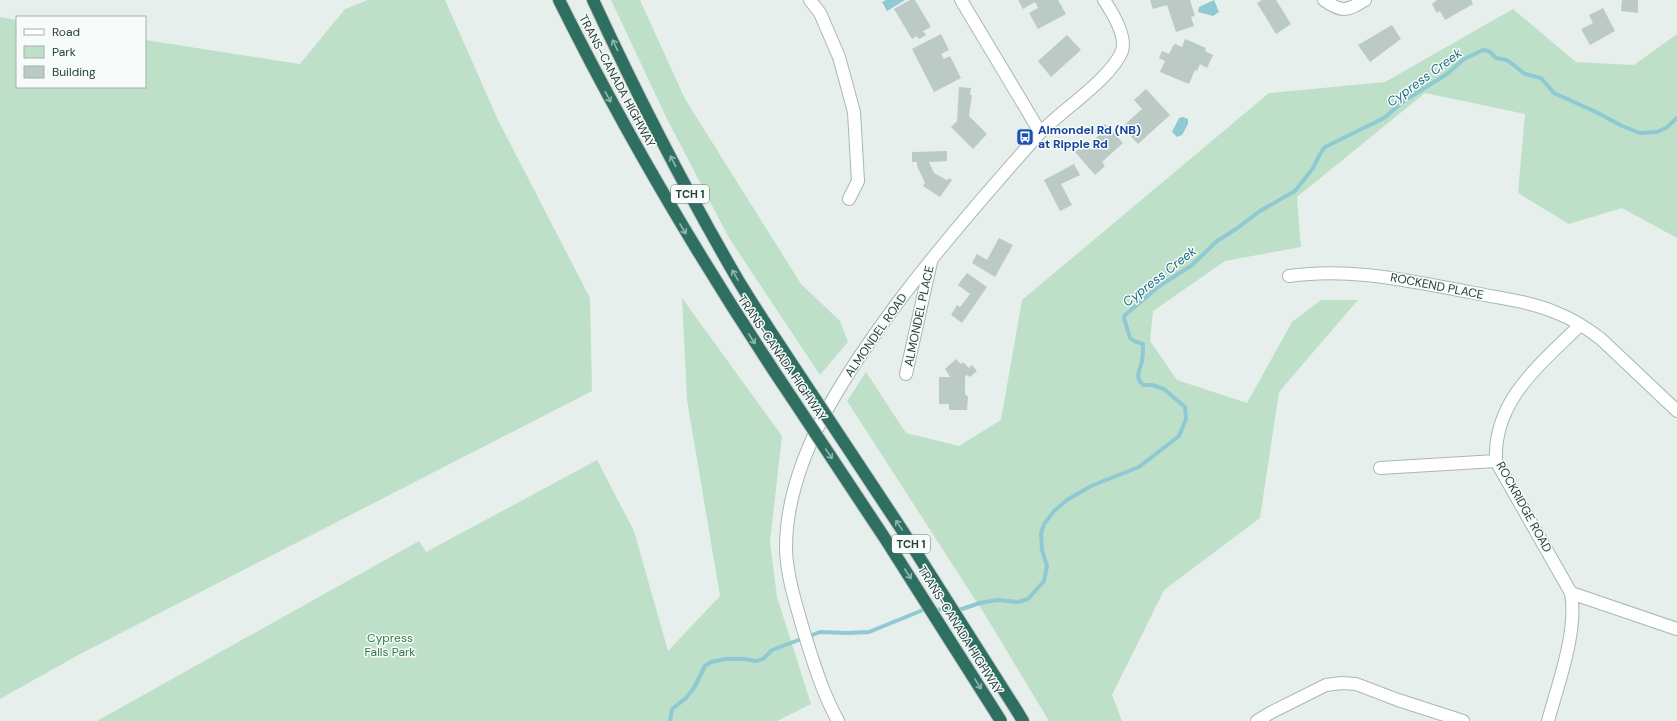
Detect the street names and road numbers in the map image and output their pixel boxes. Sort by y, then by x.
street label: TRANS-CANADA HIGHWAY [575,12,659,150]
road number: TCH 1 [671,185,709,203]
street label: ALMONDEL PLACE [900,264,938,368]
street label: ROCKEND PLACE [1389,269,1485,303]
street label: ALMONDEL ROAD [841,290,911,380]
street label: TRANS-CANADA HIGHWAY [734,292,830,424]
street label: ROCKRIDGE ROAD [1492,459,1556,555]
road number: TCH 1 [892,535,930,553]
street label: TRANS-CANADA HIGHWAY [914,563,1006,697]

